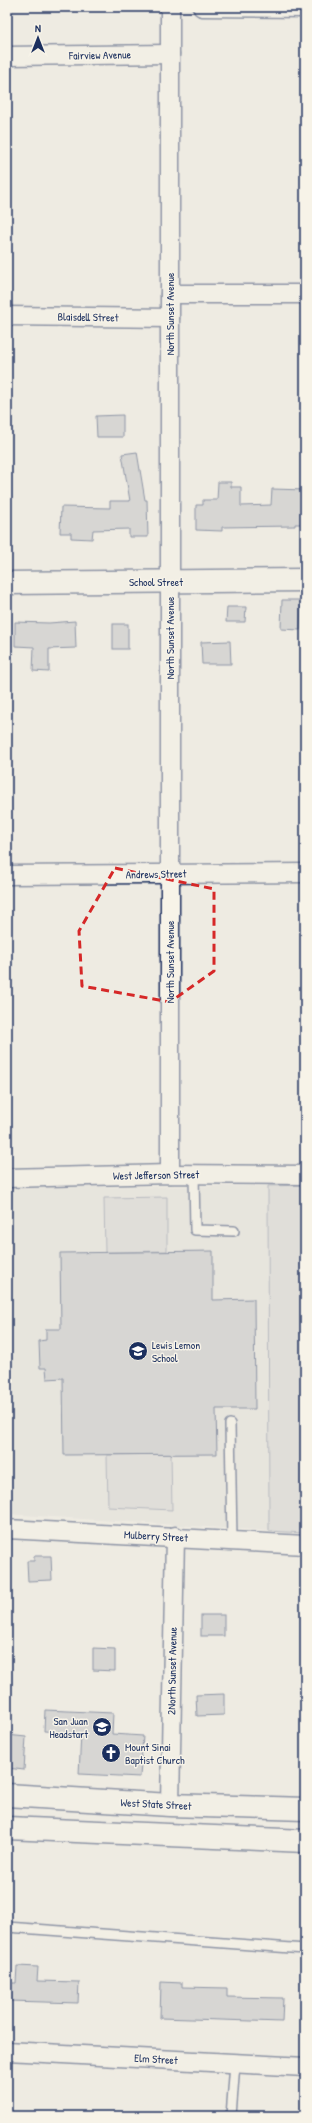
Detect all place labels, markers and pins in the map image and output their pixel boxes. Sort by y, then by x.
place label: Lewis Lemon School [152,1338,200,1365]
school or university icon: Lewis Lemon School [127,1340,149,1362]
place label: San Juan Headstart [50,1714,88,1741]
school or university icon: San Juan Headstart [91,1716,113,1738]
place label: Mount Sinai Baptist Church [125,1740,185,1767]
church icon: Mount Sinai Baptist Church [100,1742,122,1764]

